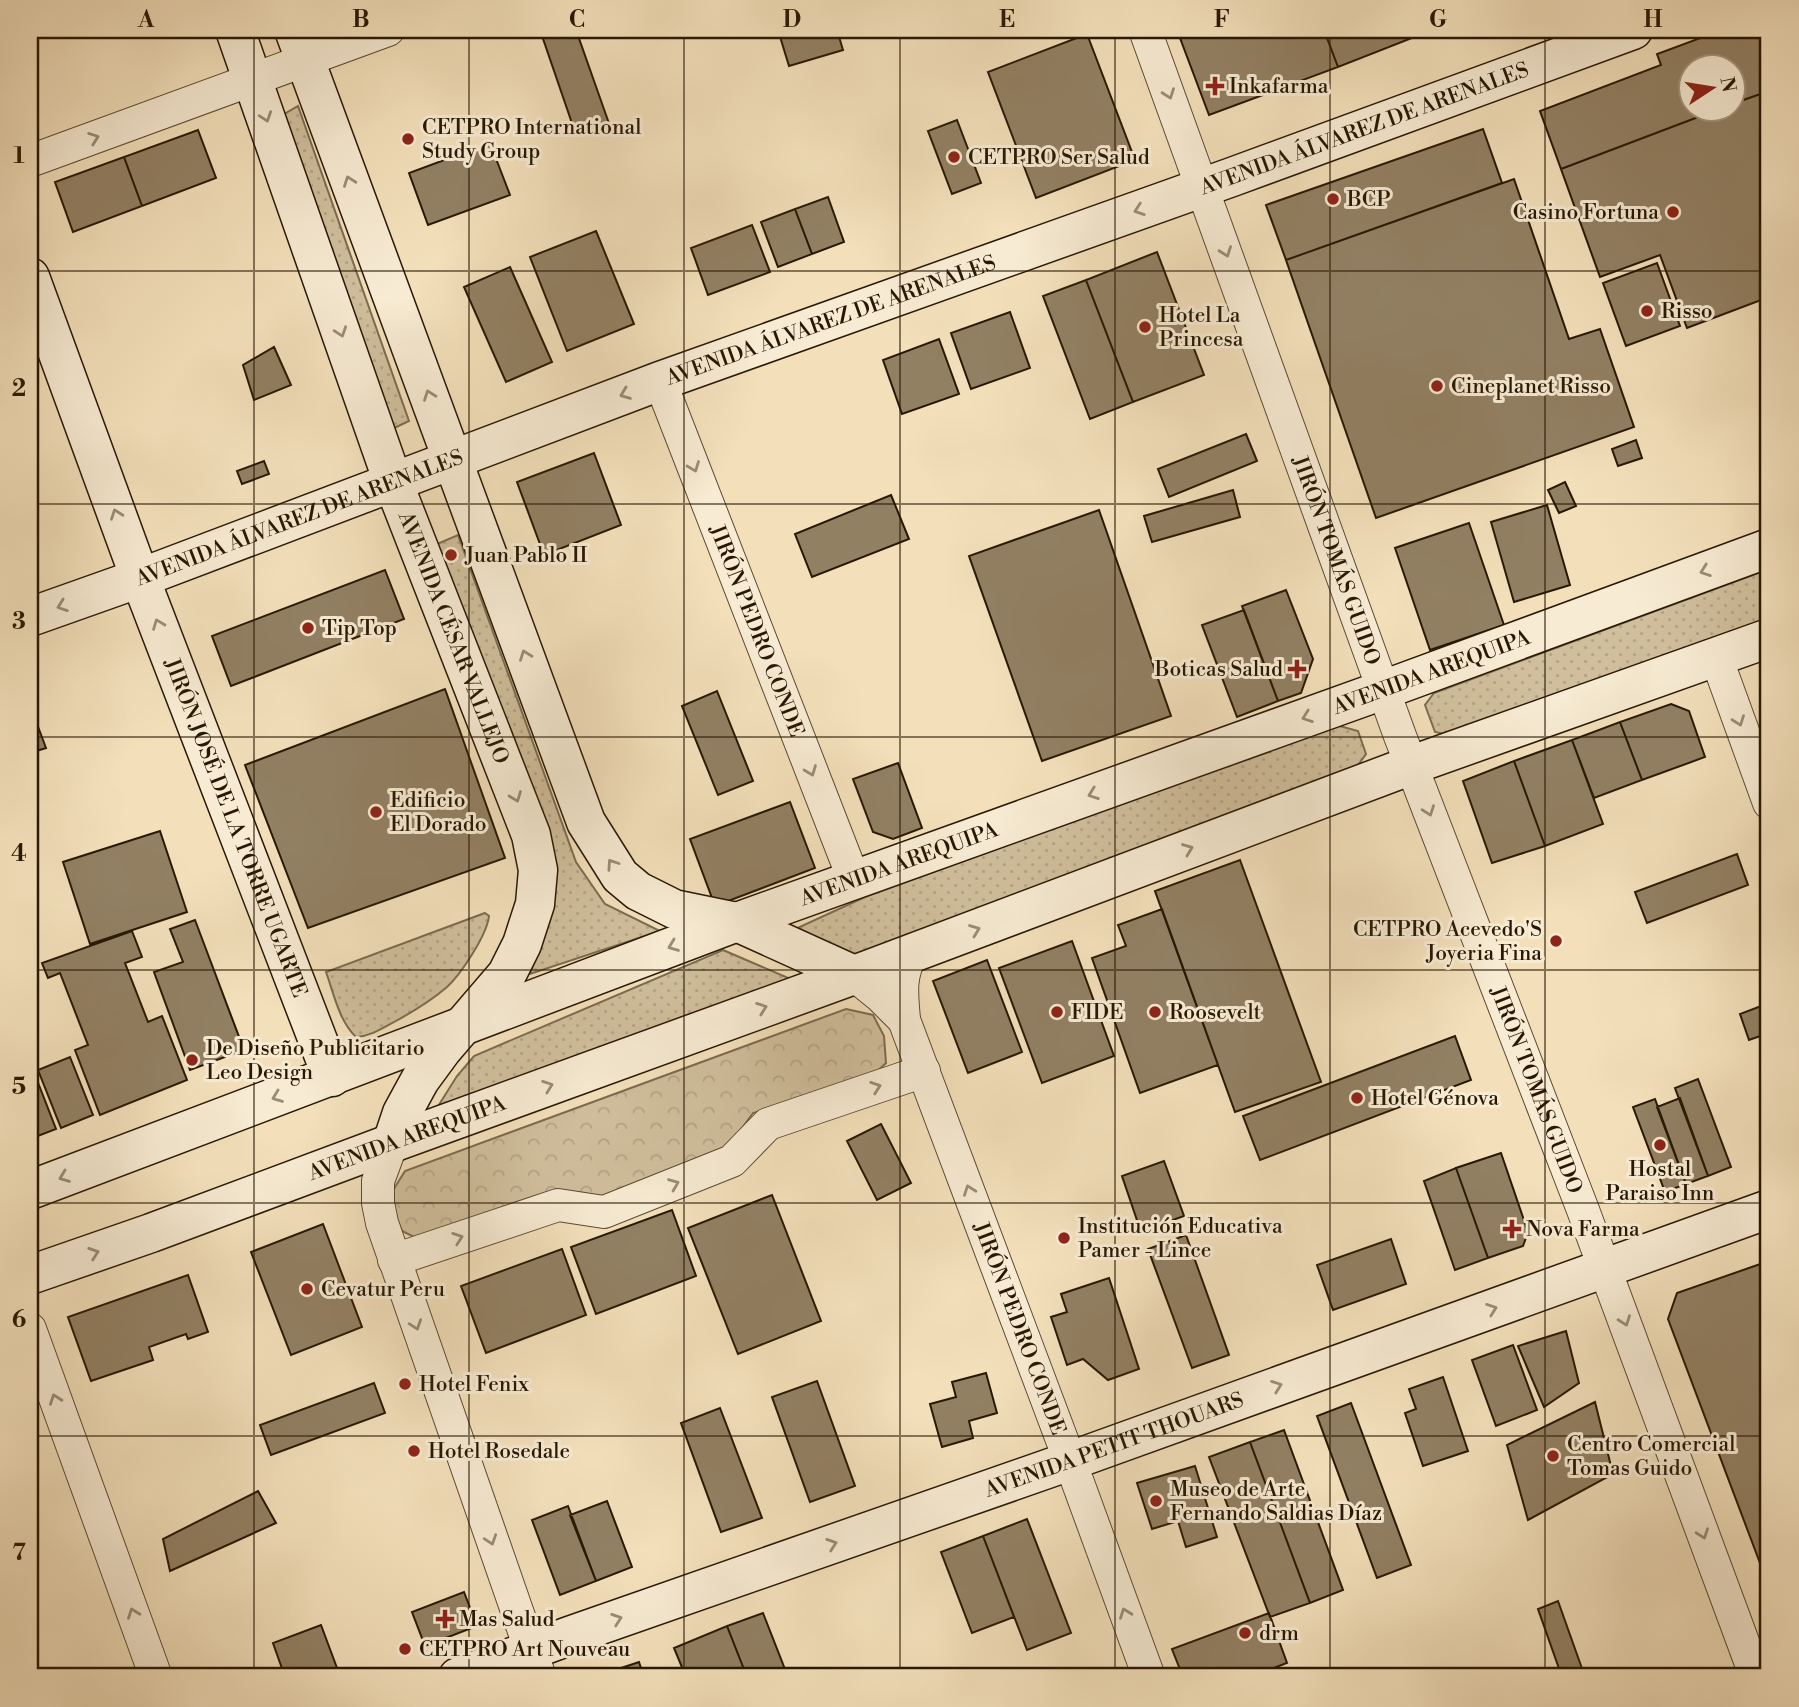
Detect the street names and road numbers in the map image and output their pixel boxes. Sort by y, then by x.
street label: AVENIDA ÁLVAREZ DE ARENALES [1196,57,1533,202]
street label: AVENIDA ÁLVAREZ DE ARENALES [662,250,1000,392]
street label: AVENIDA ÁLVAREZ DE ARENALES [131,445,467,593]
street label: JIRÓN TOMÁS GUIDO [1286,452,1385,669]
street label: AVENIDA CÉSAR VALLEJO [392,507,514,768]
street label: JIRÓN PEDRO CONDE [703,521,809,741]
street label: AVENIDA AREQUIPA [1328,625,1535,721]
street label: JIRÓN JOSÉ DE LA TORRE UGARTE [158,654,312,1001]
street label: AVENIDA AREQUIPA [796,817,1002,913]
street label: JIRÓN TOMÁS GUIDO [1484,982,1588,1198]
street label: AVENIDA AREQUIPA [304,1091,510,1187]
street label: JIRÓN PEDRO CONDE [967,1218,1071,1439]
street label: AVENIDA PETIT THOUARS [980,1387,1248,1504]

